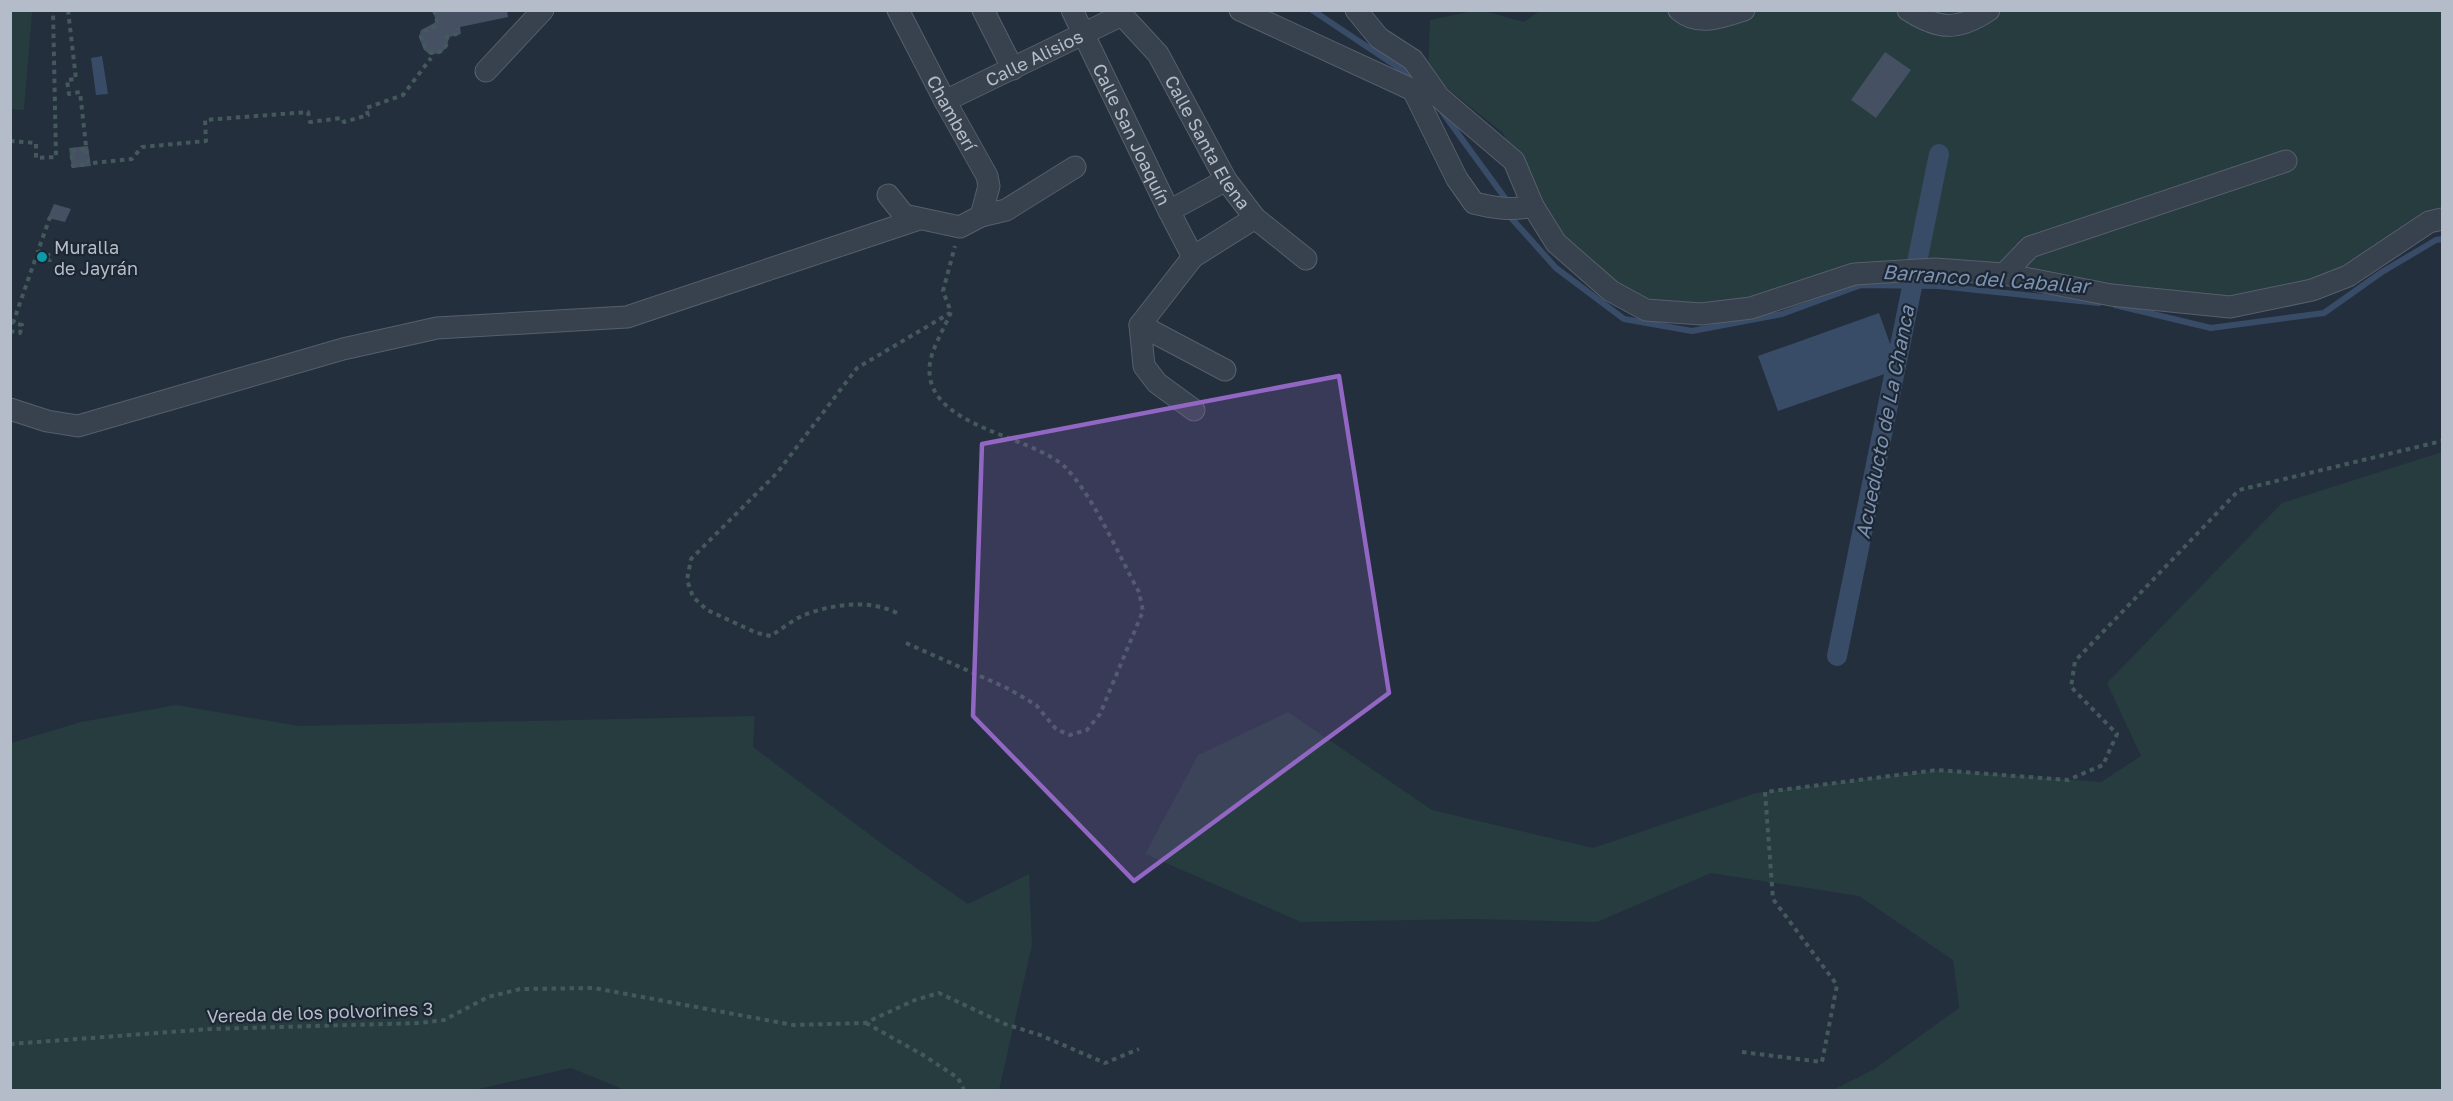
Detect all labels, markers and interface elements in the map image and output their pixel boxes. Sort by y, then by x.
street label: Calle Alisios [982,25,1086,91]
street label: Calle San Joaquín [1088,60,1176,209]
street label: Chamberí [922,71,982,155]
street label: Calle Santa Elena [1160,71,1255,213]
place label: Muralla de Jayrán [54,236,138,279]
marker: Muralla de Jayrán [35,250,49,264]
water label: Barranco del Caballar [1882,259,2093,297]
water label: Acueducto de La Chanca [1850,303,1918,540]
street label: Vereda de los polvorines 3 [206,997,434,1027]

